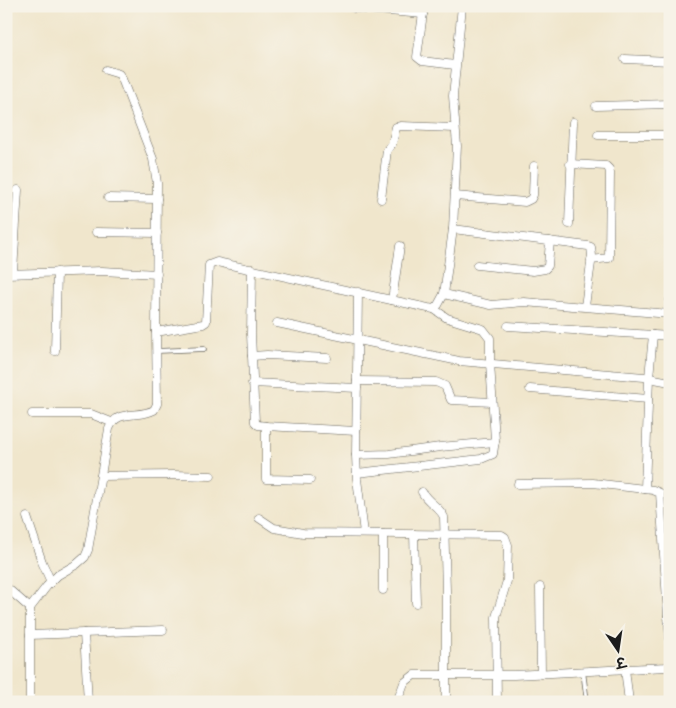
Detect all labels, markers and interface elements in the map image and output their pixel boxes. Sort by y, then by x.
north arrow [594,626,644,676]
text: उ [613,652,629,672]

